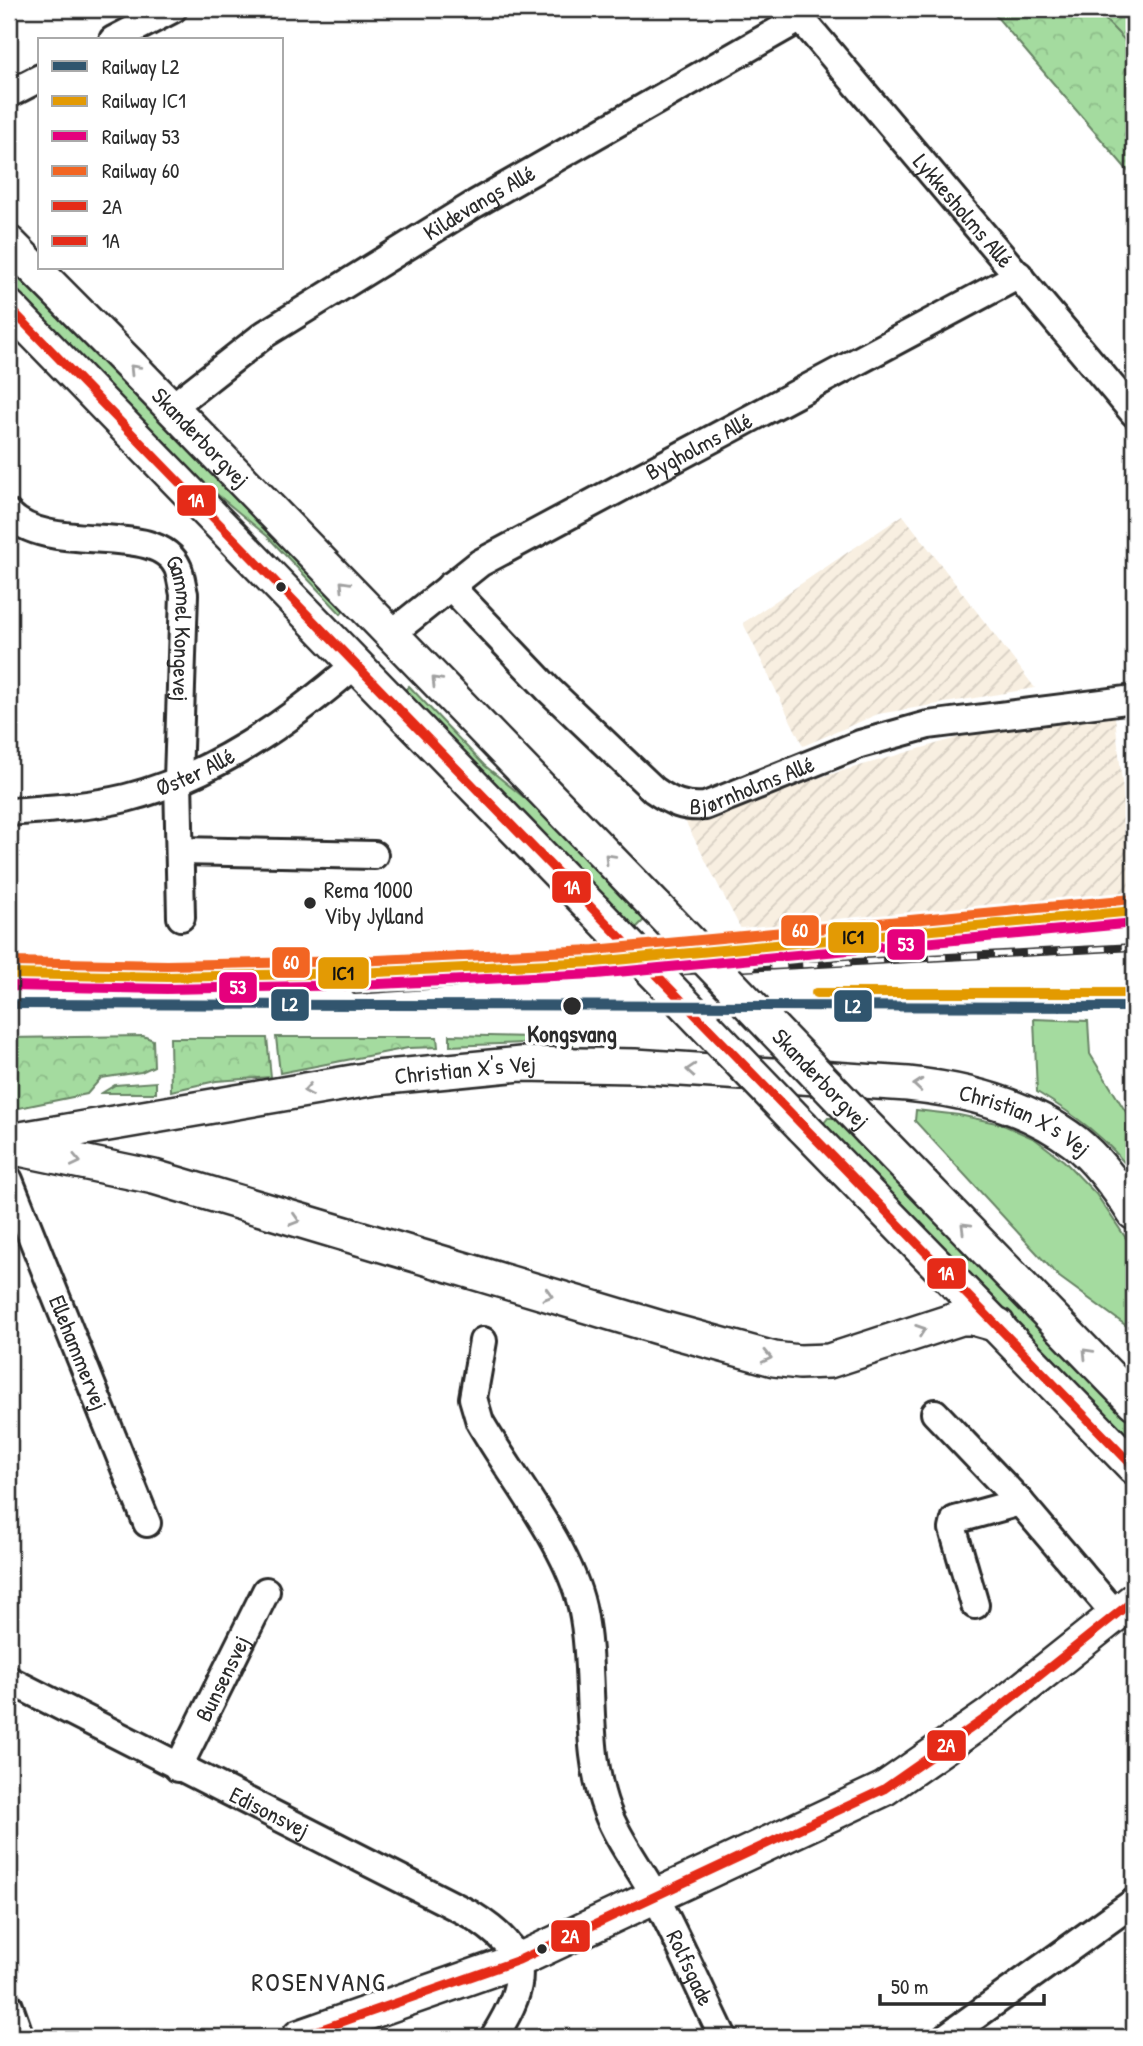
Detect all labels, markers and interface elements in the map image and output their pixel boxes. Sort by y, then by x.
legend [38,38,284,270]
text: Railway L2 [102,52,180,81]
text: Railway IC1 [102,86,186,115]
text: Railway 53 [102,122,180,151]
street label: Lykkesholms Allé [906,147,1021,274]
text: Railway 60 [102,156,180,185]
street label: Kildevangs Allé [417,157,540,247]
text: 2A [102,192,122,221]
text: 1A [102,226,120,255]
one-way arrow [130,364,143,377]
street label: Skanderborgvej [145,380,257,494]
street label: Bygholms Allé [640,404,757,487]
line badge: 1A [176,484,217,517]
text: 1A [188,487,205,513]
street label: Gammel Kongevej [159,548,200,702]
unlabelled marker [274,580,288,594]
one-way arrow [339,580,352,593]
one-way arrow [432,677,445,690]
street label: Øster Allé [151,740,240,803]
street label: Bjørnholms Allé [689,748,818,822]
one-way arrow [604,854,617,867]
line badge: 1A [551,870,592,904]
place label: Rema 1000 Viby Jylland [324,874,423,931]
text: 1A [564,874,581,900]
marker: Rema 1000 Viby Jylland [302,895,318,911]
line badge: 60 [780,914,820,947]
text: 60 [792,917,809,943]
line badge: IC1 [827,921,880,954]
text: IC1 [842,924,864,950]
line badge: 53 [886,928,926,961]
text: 53 [898,931,915,957]
line badge: 60 [271,946,311,979]
text: 60 [283,949,300,975]
line badge: IC1 [317,956,370,990]
text: IC1 [332,960,354,986]
line badge: 53 [218,971,258,1004]
text: 53 [230,974,247,1000]
line badge: L2 [270,988,310,1022]
line badge: L2 [833,989,873,1023]
text: L2 [282,991,298,1017]
text: L2 [845,993,861,1019]
marker: Kongsvang [561,995,583,1017]
place label: Kongsvang [527,1018,617,1050]
street label: Skanderborgvej [766,1021,877,1135]
street label: Christian X's Vej [393,1048,536,1091]
one-way arrow [685,1063,696,1078]
street label: Christian X's Vej [956,1076,1098,1163]
one-way arrow [912,1078,924,1093]
one-way arrow [303,1082,314,1097]
one-way arrow [69,1152,81,1167]
one-way arrow [289,1211,301,1226]
one-way arrow [960,1222,973,1235]
line badge: 1A [926,1257,967,1290]
text: 1A [938,1260,955,1286]
one-way arrow [542,1287,554,1301]
street label: Ellehammervej [42,1290,116,1414]
one-way arrow [915,1324,927,1338]
one-way arrow [1082,1348,1095,1361]
one-way arrow [761,1349,773,1363]
street label: Bunsensvej [188,1630,257,1726]
line badge: 2A [926,1729,967,1762]
text: 2A [937,1732,956,1758]
street label: Edisonsvej [224,1779,315,1845]
line badge: 2A [550,1919,591,1953]
text: 2A [561,1923,580,1949]
street label: Rolfsgade [660,1924,722,2011]
unlabelled marker [535,1942,549,1956]
scale bar [880,1962,1045,2006]
district label: ROSENVANG [251,1964,387,1999]
text: 50 m [891,1972,928,2001]

